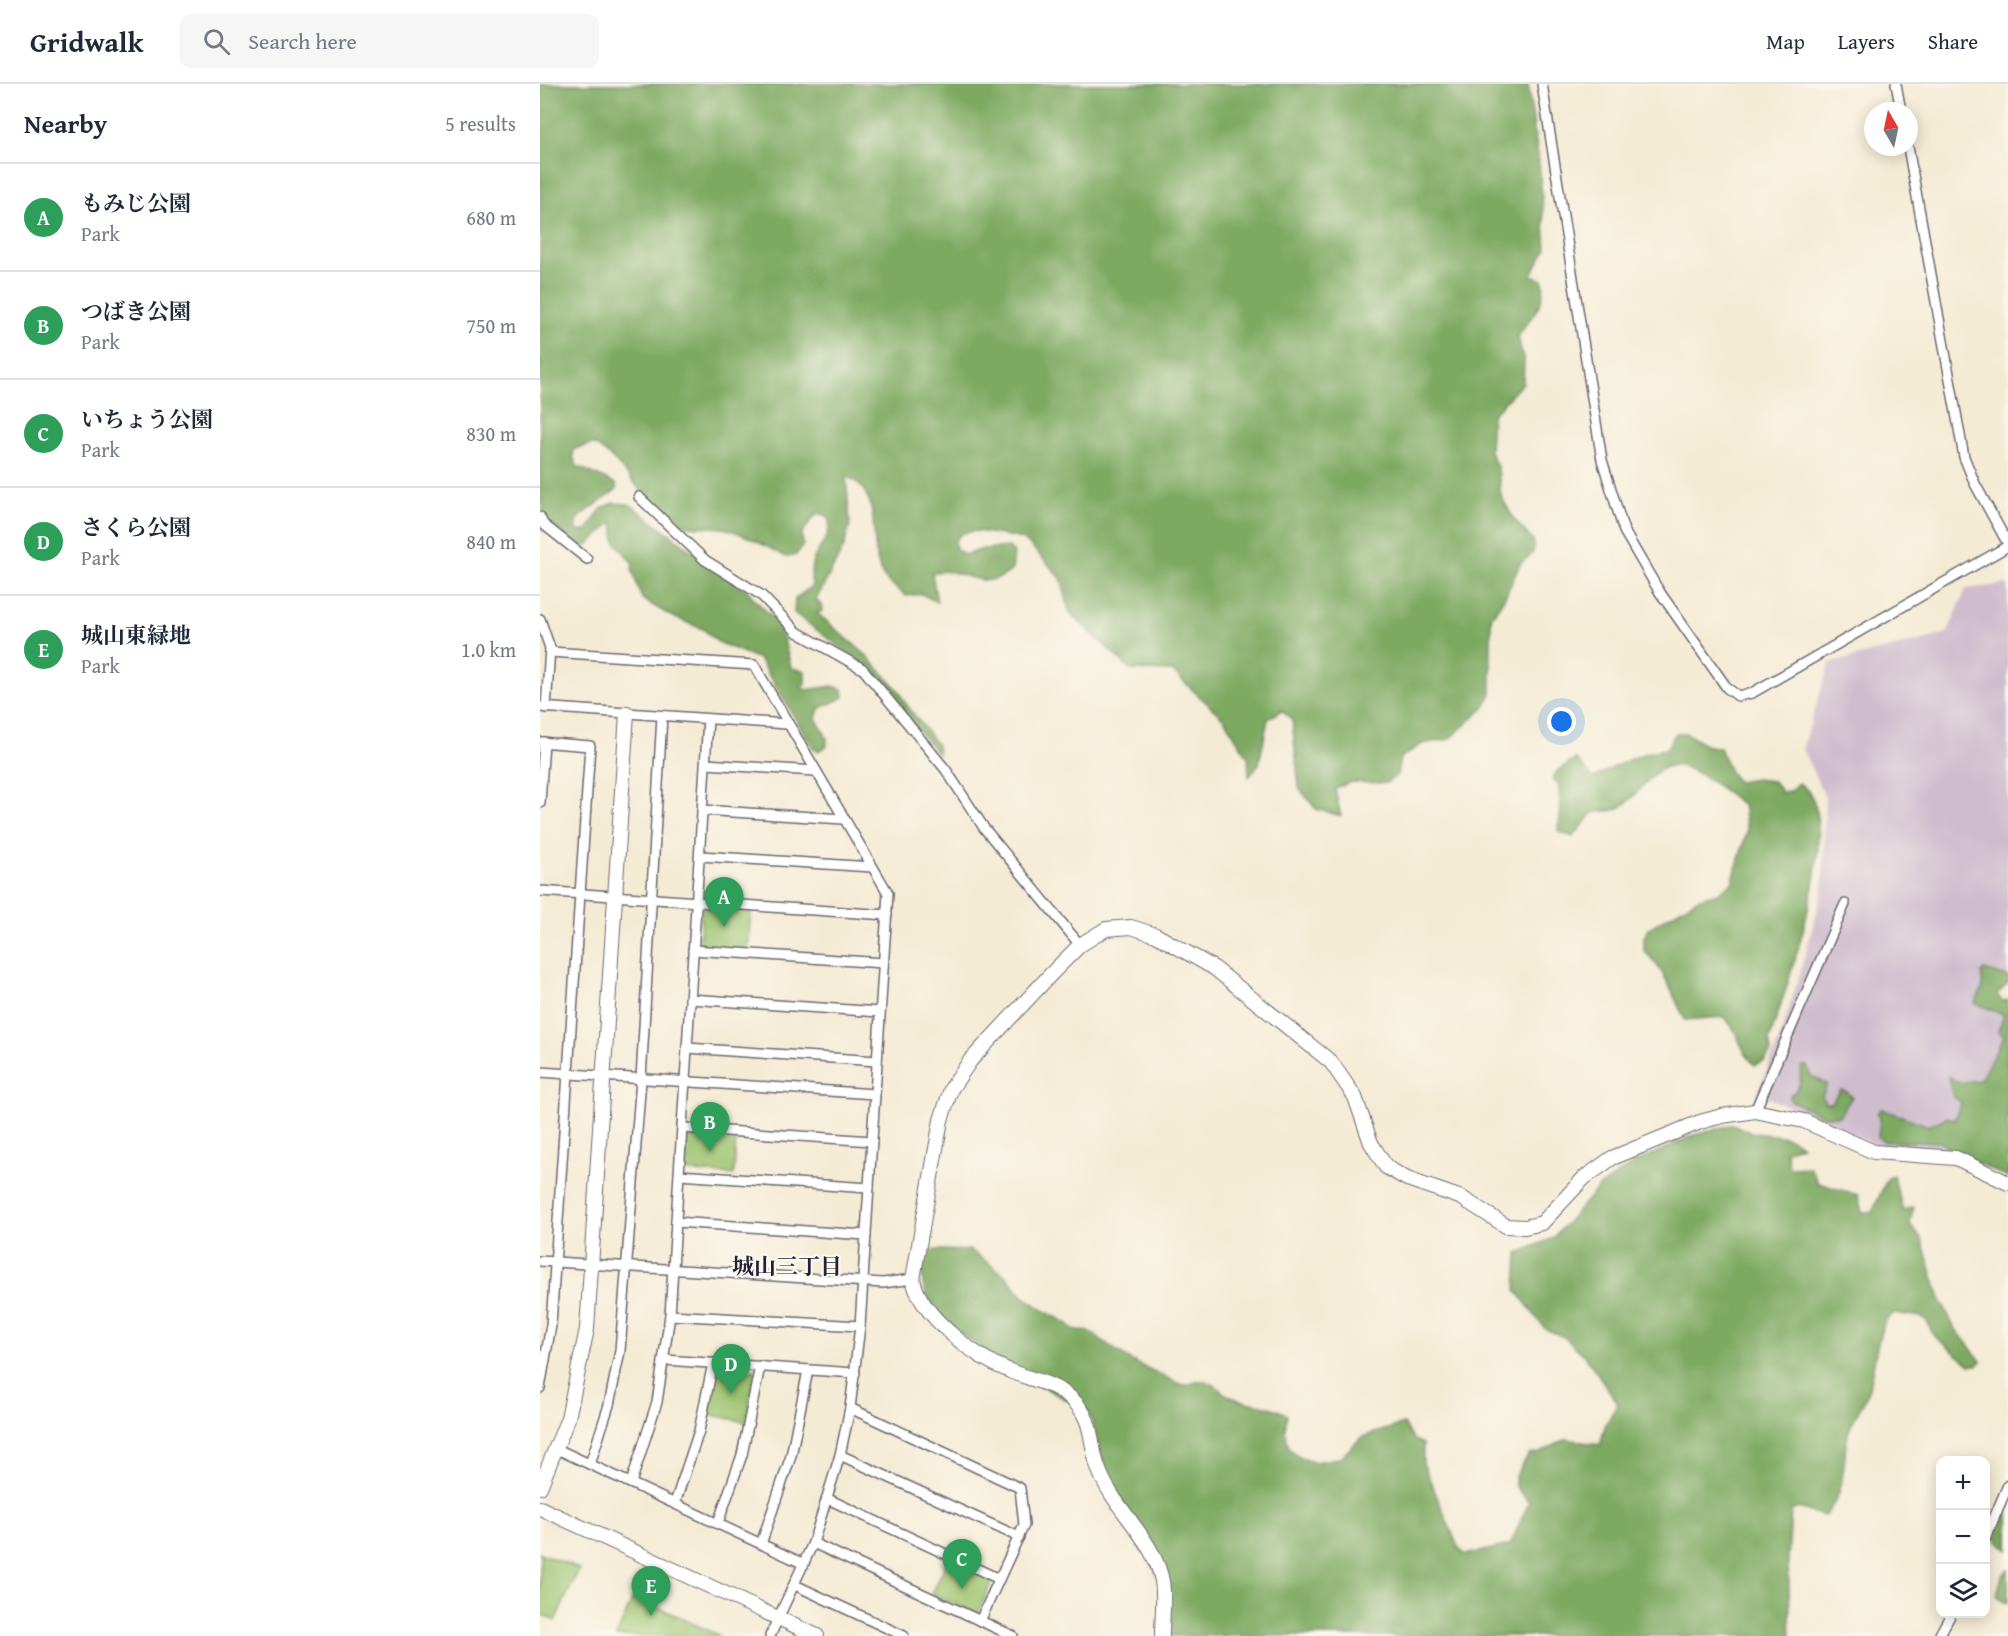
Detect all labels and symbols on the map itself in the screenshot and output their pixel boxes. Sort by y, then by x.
north arrow [1864,102,1918,156]
your location [1547,707,1576,736]
pin: A [704,878,744,927]
pin: B [690,1102,730,1152]
district label: 城山三丁目 [732,1250,842,1282]
pin: D [712,1344,750,1394]
pin: C [942,1540,982,1589]
pin: E [632,1566,670,1616]

